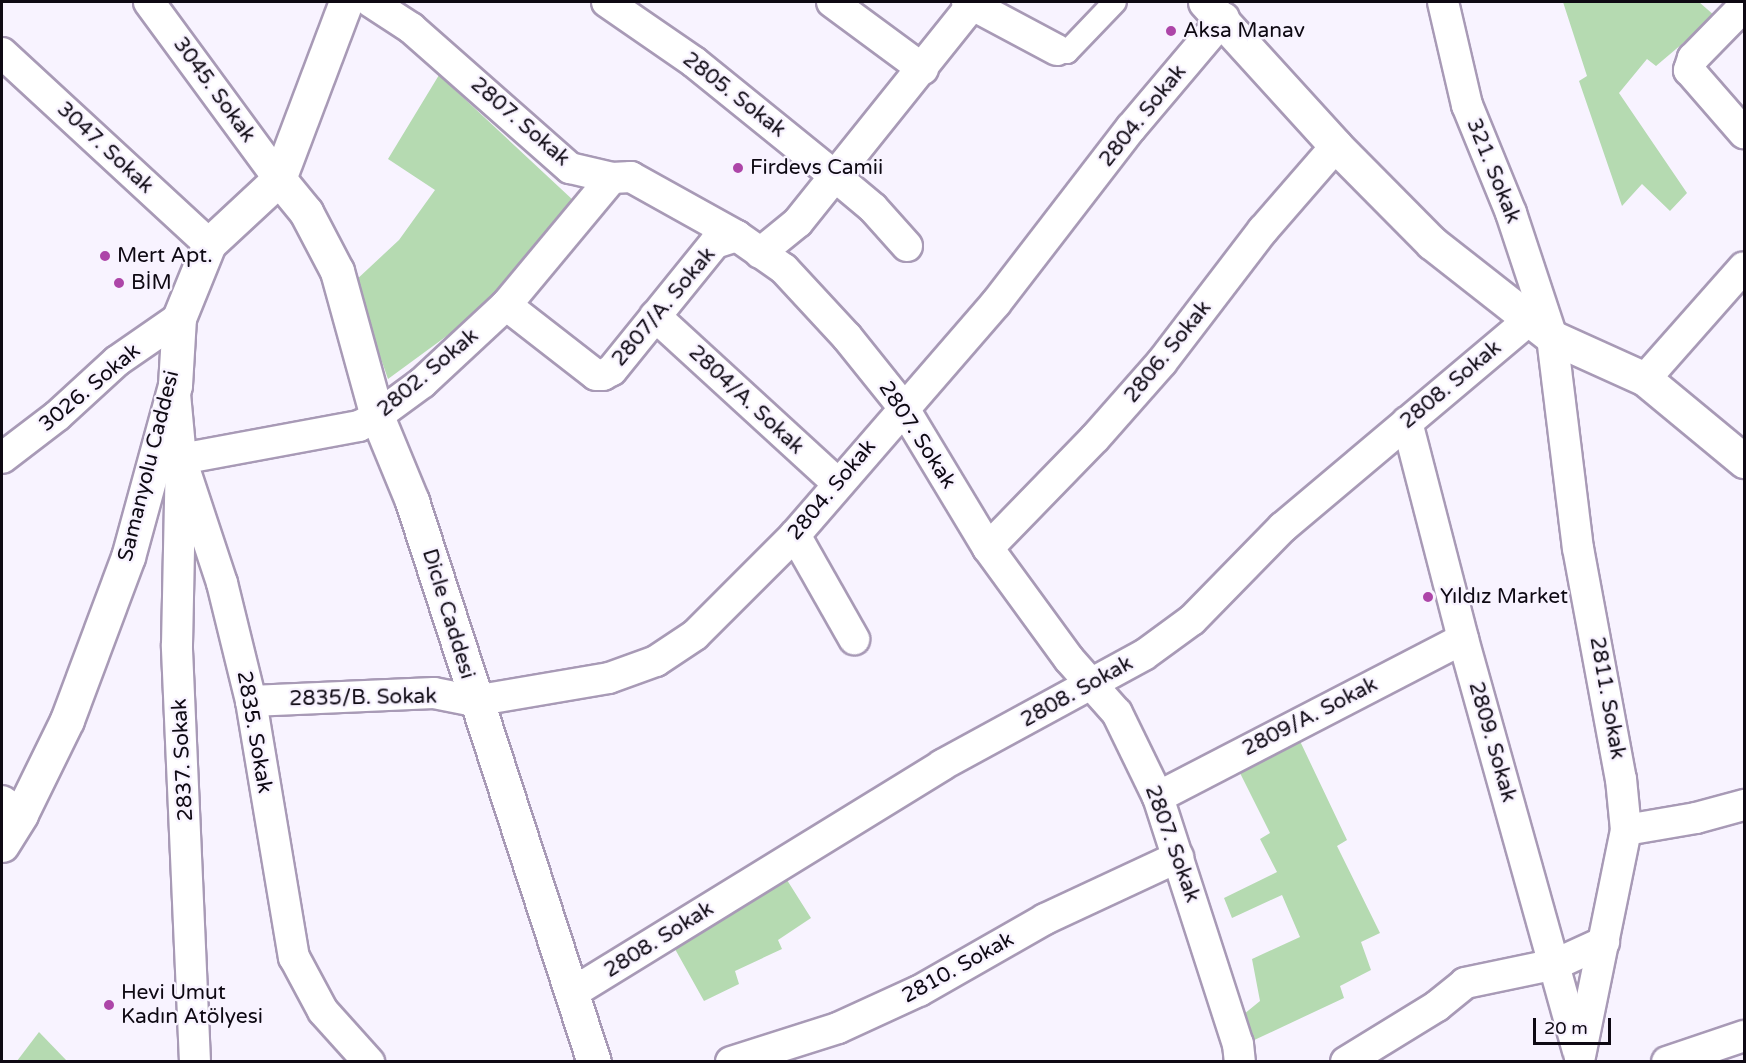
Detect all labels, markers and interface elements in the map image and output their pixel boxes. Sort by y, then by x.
place label: Aksa Manav [1183,18,1305,44]
marker: Aksa Manav [1164,24,1178,38]
street label: 3045. Sokak [167,33,261,147]
street label: 2805. Sokak [678,47,790,143]
street label: 2804. Sokak [1094,60,1192,172]
street label: 2807. Sokak [465,72,575,172]
street label: 3047. Sokak [51,97,159,199]
street label: 321. Sokak [1461,115,1525,227]
place label: Firdevs Camii [750,155,883,181]
marker: Firdevs Camii [731,161,745,175]
street label: 2807/A. Sokak [607,242,721,372]
place label: Mert Apt. [117,243,213,269]
marker: Mert Apt. [98,249,112,263]
place label: BİM [131,270,172,296]
marker: BİM [112,276,126,290]
street label: 2806. Sokak [1119,296,1217,408]
street label: 2802. Sokak [372,324,484,422]
street label: 2808. Sokak [1395,336,1507,434]
street label: 3026. Sokak [34,339,146,437]
street label: 2804/A. Sokak [683,340,809,460]
street label: Samanyolu Caddesi [113,368,185,564]
street label: 2807. Sokak [873,377,961,493]
street label: 2804. Sokak [783,434,881,546]
street label: Dicle Caddesi [416,546,480,682]
place label: Yıldız Market [1440,584,1568,610]
marker: Yıldız Market [1421,590,1435,604]
street label: 2811. Sokak [1584,635,1630,761]
street label: 2808. Sokak [1017,651,1137,733]
street label: 2835. Sokak [231,669,277,795]
street label: 2809/A. Sokak [1238,672,1382,762]
street label: 2809. Sokak [1463,679,1521,805]
street label: 2835/B. Sokak [289,684,437,712]
street label: 2837. Sokak [167,698,199,822]
street label: 2807. Sokak [1139,782,1205,906]
street label: 2808. Sokak [600,896,718,984]
street label: 2810. Sokak [898,927,1018,1009]
place label: Hevi Umut Kadın Atölyesi [121,980,263,1030]
marker: Hevi Umut Kadın Atölyesi [102,998,116,1012]
scale bar [1536,1006,1614,1044]
text: 20 m [1544,1017,1588,1039]

